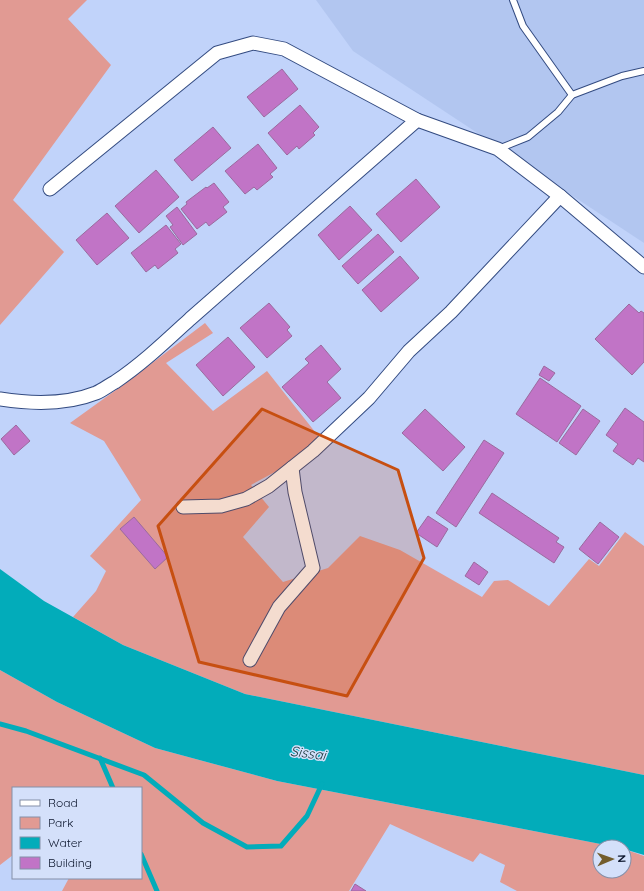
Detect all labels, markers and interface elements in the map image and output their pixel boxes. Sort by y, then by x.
water label: Sissai [289,742,329,764]
legend [12,787,142,879]
text: Road [48,795,78,810]
text: Park [48,815,73,830]
text: Water [48,835,83,850]
north arrow [592,839,632,879]
text: N [615,854,629,863]
text: Building [48,855,92,870]

